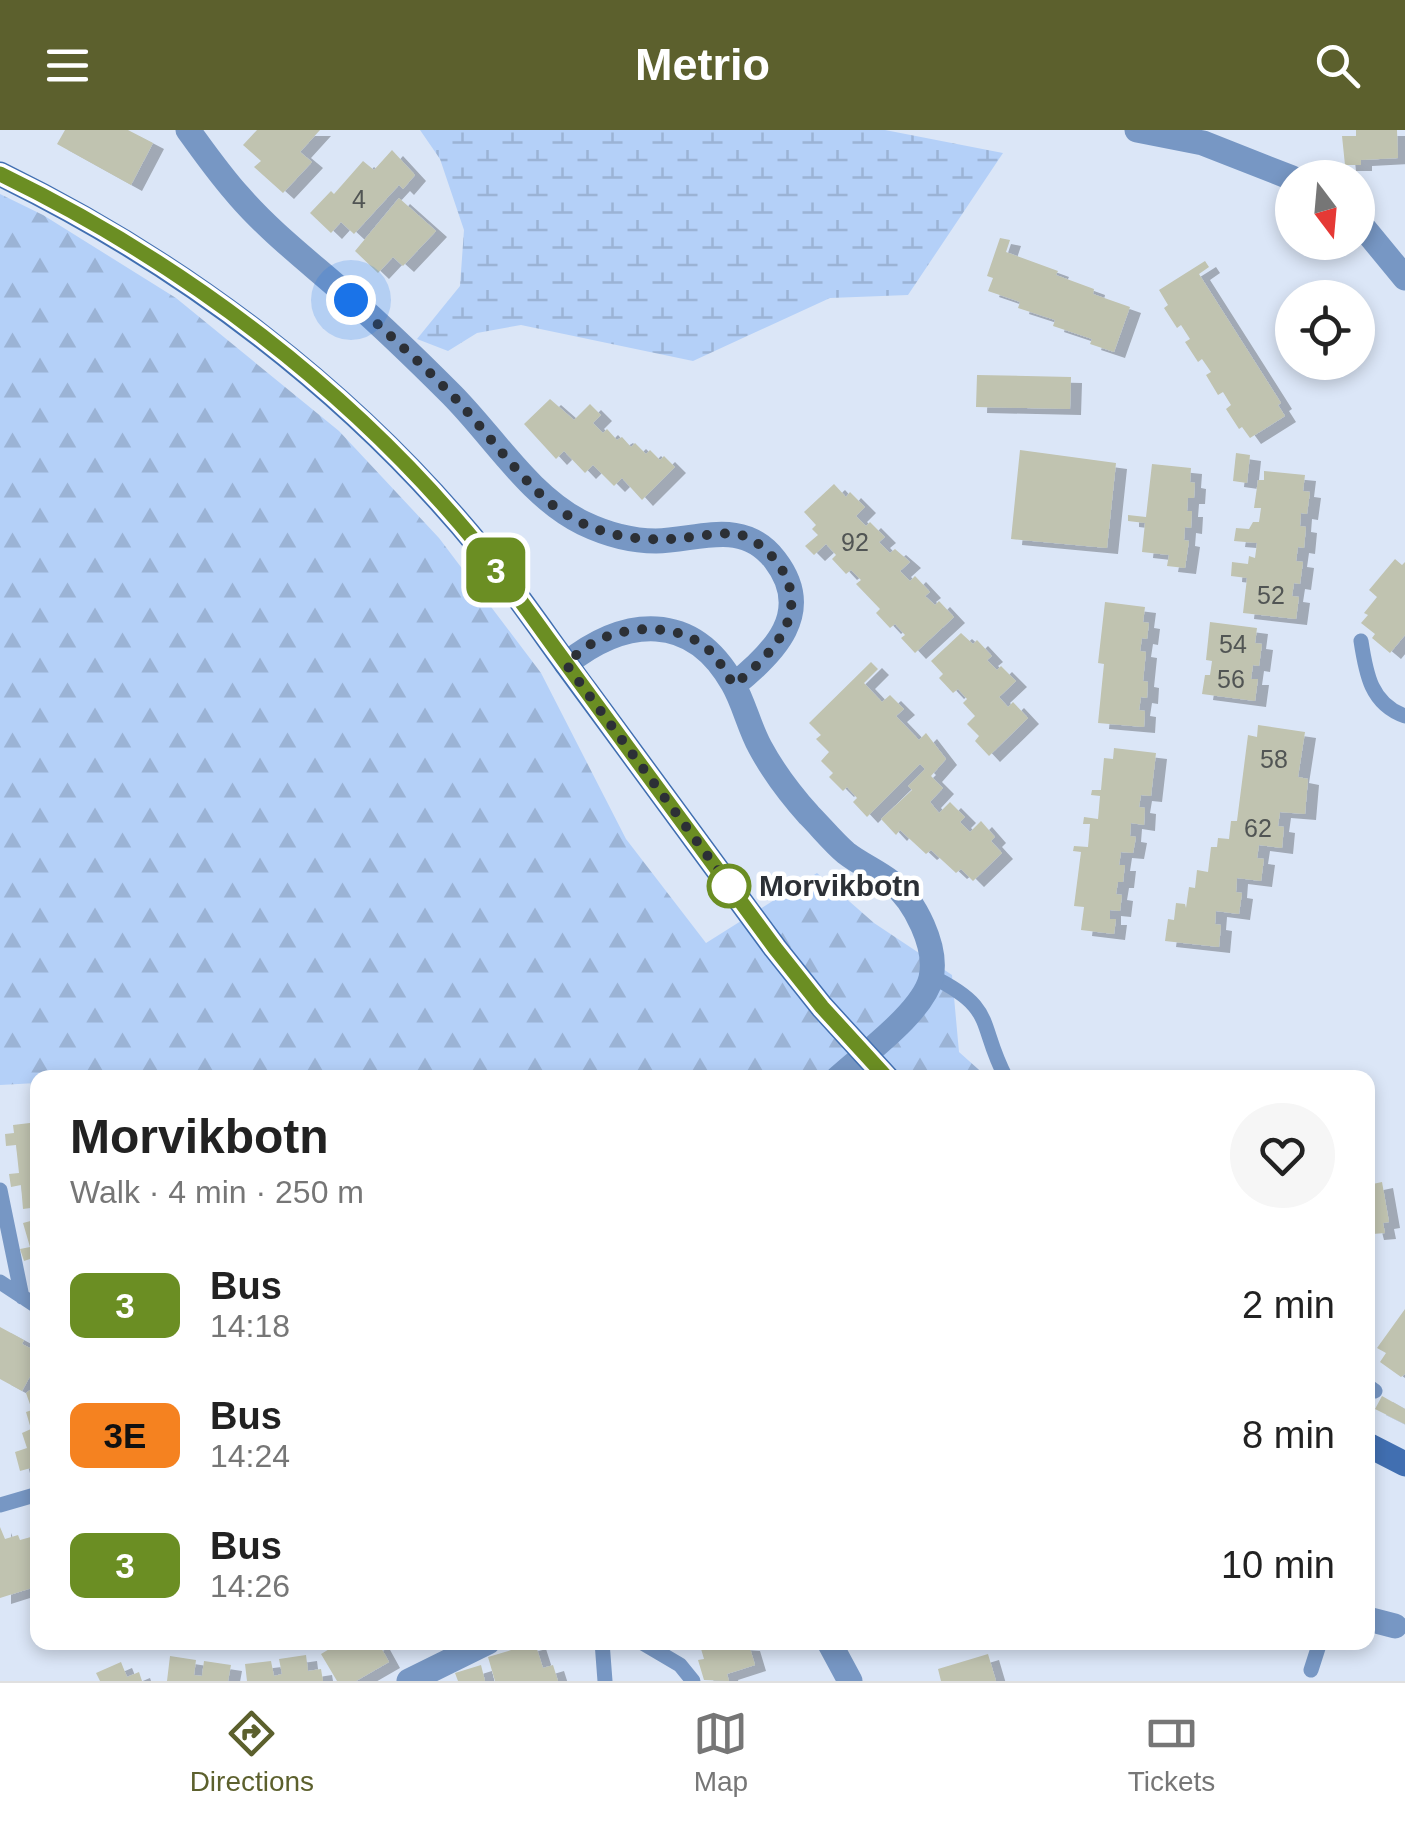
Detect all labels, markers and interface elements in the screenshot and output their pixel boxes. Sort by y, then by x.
icon: menu [40,38,95,93]
icon: search [1310,38,1365,93]
text: Metrio [635,39,770,90]
north arrow [1275,160,1375,260]
map controls [1275,160,1375,380]
house number: 4 [352,185,366,213]
your location [326,275,376,325]
button: locate [1275,280,1375,380]
house number: 92 [841,528,869,556]
line badge: 3 [464,538,528,602]
text: 3 [486,551,506,590]
house number: 52 [1257,581,1285,609]
house number: 54 [1219,630,1247,658]
house number: 56 [1217,665,1245,693]
house number: 58 [1260,745,1288,773]
house number: 62 [1244,814,1272,842]
marker: Morvikbotn [708,865,750,907]
place label: Morvikbotn [759,869,921,902]
button: heart [1230,1103,1335,1208]
text: Morvikbotn [70,1110,329,1163]
text: Walk · 4 min · 250 m [70,1174,364,1210]
text: Bus [210,1265,282,1307]
text: 2 min [1242,1284,1335,1326]
text: 3 [115,1286,135,1325]
text: 14:18 [210,1308,290,1344]
text: Bus [210,1395,282,1437]
text: 8 min [1242,1414,1335,1456]
text: 3E [104,1416,146,1455]
text: 14:24 [210,1438,290,1474]
text: Bus [210,1525,282,1567]
text: 10 min [1221,1544,1335,1586]
text: 3 [115,1546,135,1585]
text: 14:26 [210,1568,290,1604]
tab: Directions [190,1706,314,1798]
tab: Map [693,1706,748,1798]
tab: Tickets [1128,1706,1215,1798]

